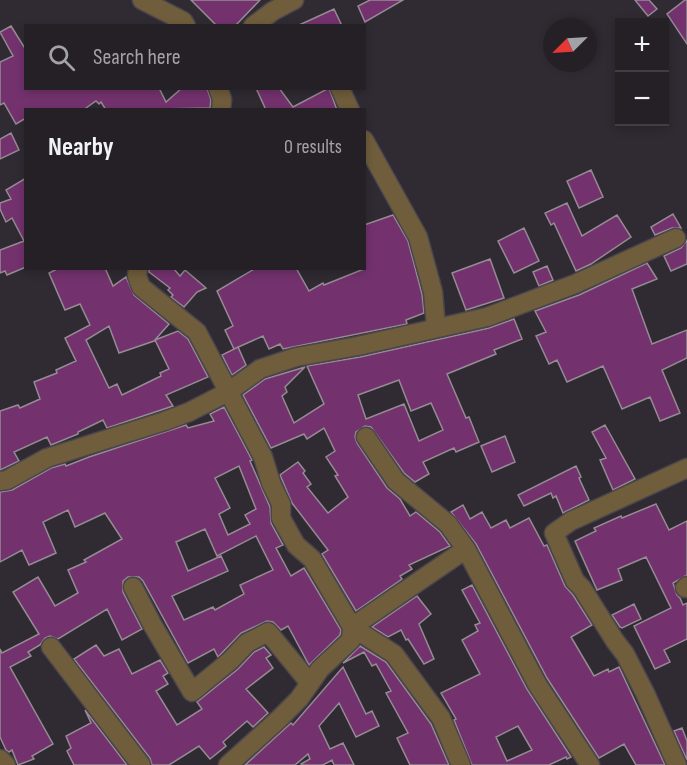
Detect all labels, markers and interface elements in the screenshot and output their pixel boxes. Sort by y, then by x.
north arrow [543,18,597,72]
map controls [615,18,669,126]
button: + [615,18,669,72]
search box [24,24,366,90]
icon: search [45,41,78,74]
text: Search here [93,44,180,71]
button: − [615,72,669,126]
text: Nearby [48,132,114,163]
text: 0 results [284,135,342,159]

